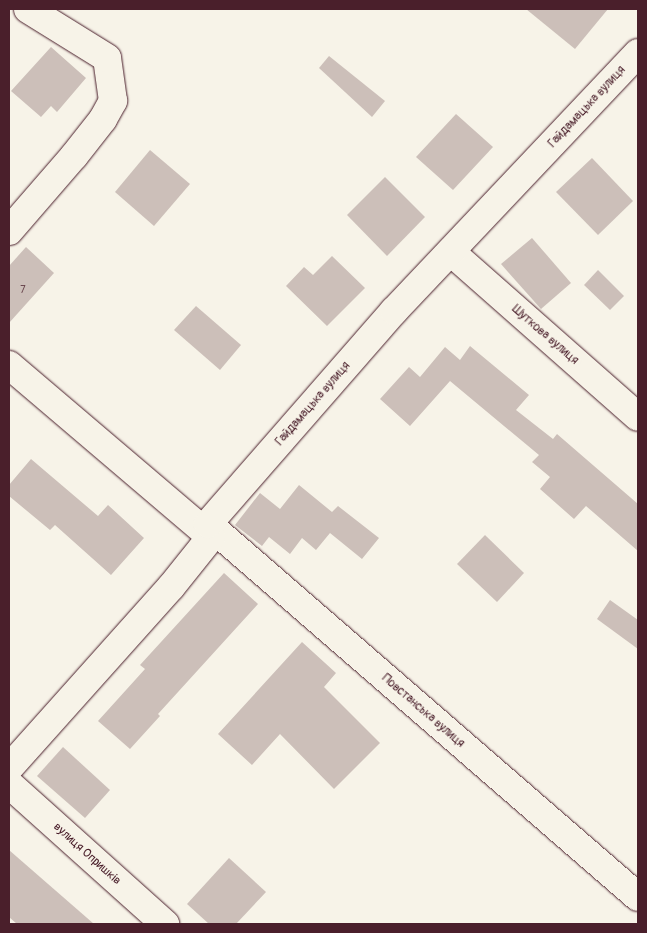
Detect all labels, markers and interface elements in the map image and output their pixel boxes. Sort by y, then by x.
street label: Гайдамацька вулиця [545,63,629,151]
house number: 7 [20,285,26,297]
street label: Шуткова вулиця [509,302,581,368]
street label: Гайдамацька вулиця [273,359,353,449]
street label: Повстанська вулиця [379,671,467,751]
street label: вулиця Опришків [50,820,124,888]

